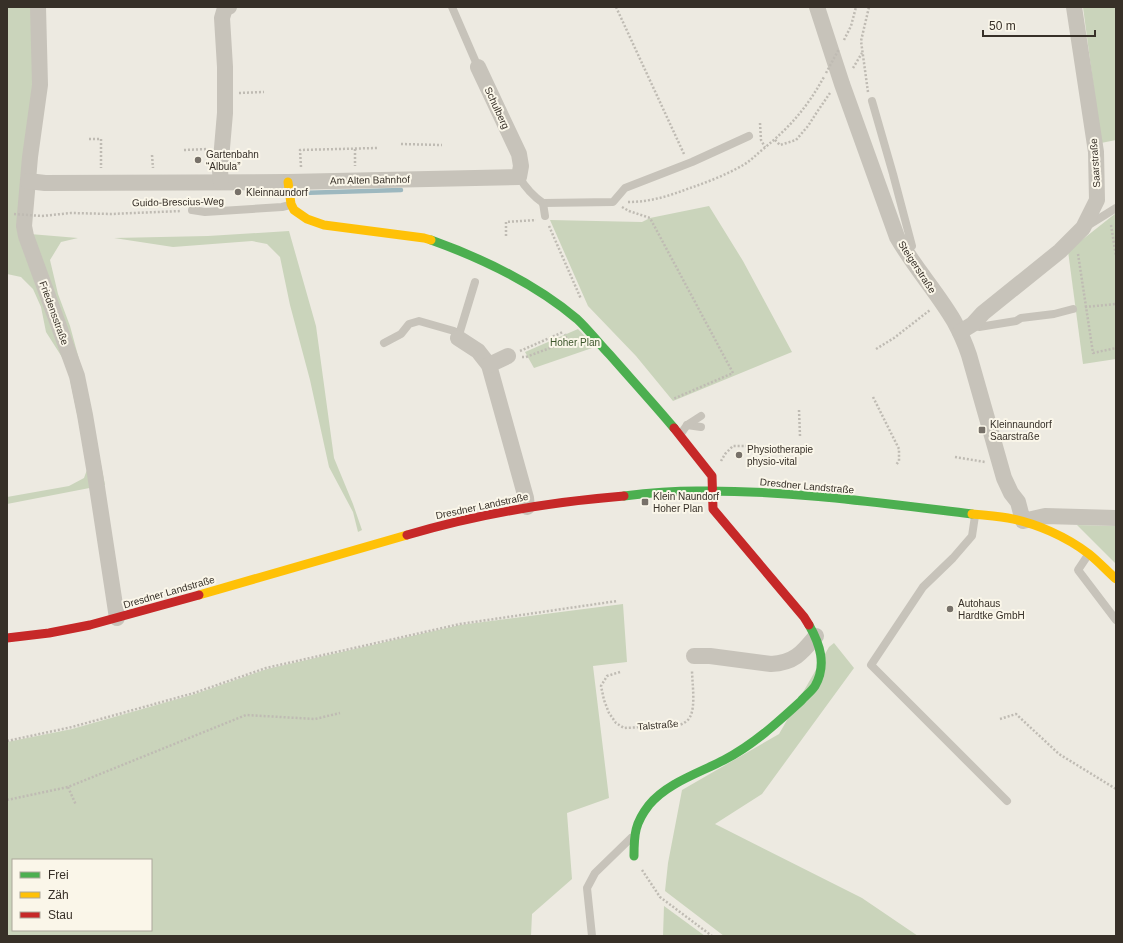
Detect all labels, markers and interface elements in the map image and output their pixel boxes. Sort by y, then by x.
scale bar [983,12,1095,38]
text: 50 m [989,19,1016,33]
street label: Schulberg [482,85,512,131]
street label: Saarstraße [1088,138,1102,188]
place label: Gartenbahn “Albula” [206,149,259,172]
marker: Gartenbahn “Albula” [193,155,203,165]
street label: Am Alten Bahnhof [330,174,410,186]
marker: Kleinnaundorf [233,187,243,197]
place label: Kleinnaundorf [246,187,308,198]
street label: Guido-Brescius-Weg [132,196,224,208]
street label: Steigerstraße [896,239,938,296]
street label: Friedensstraße [37,280,71,347]
park label: Hoher Plan [550,337,600,348]
place label: Kleinnaundorf Saarstraße [990,419,1052,442]
marker: Kleinnaundorf Saarstraße [977,425,987,435]
place label: Physiotherapie physio-vital [747,444,814,467]
marker: Physiotherapie physio-vital [734,450,744,460]
street label: Dresdner Landstraße [759,476,855,496]
street label: Dresdner Landstraße [435,491,530,521]
place label: Klein Naundorf Hoher Plan [653,491,719,514]
marker: Klein Naundorf Hoher Plan [640,497,650,507]
street label: Dresdner Landstraße [122,574,216,610]
place label: Autohaus Hardtke GmbH [958,598,1025,621]
marker: Autohaus Hardtke GmbH [945,604,955,614]
street label: Talstraße [637,718,679,732]
legend [12,859,152,931]
text: Frei [48,868,69,882]
text: Zäh [48,888,69,902]
text: Stau [48,908,73,922]

